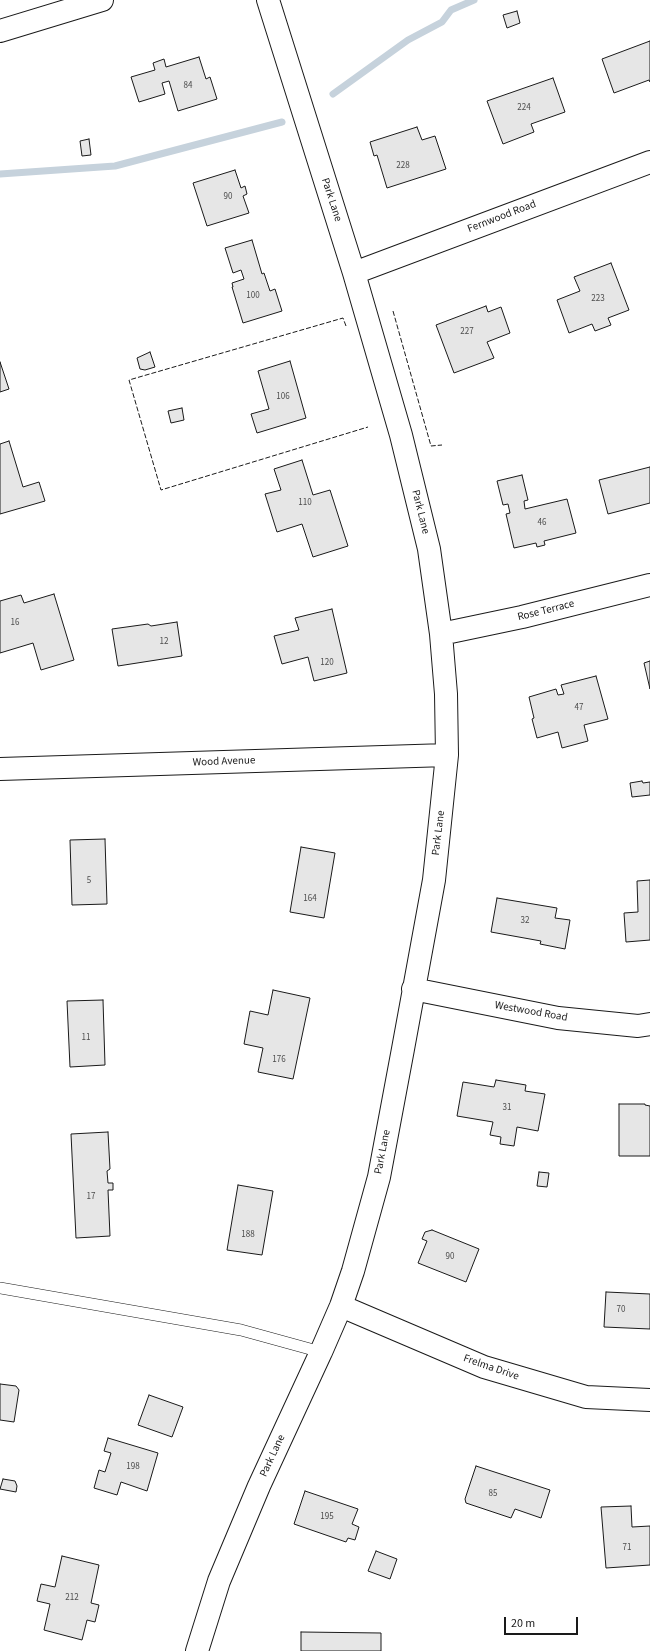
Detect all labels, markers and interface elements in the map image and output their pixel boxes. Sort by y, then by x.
house number: 84 [184,81,192,91]
house number: 224 [517,103,531,113]
house number: 228 [396,161,410,171]
street label: Park Lane [318,177,344,223]
house number: 90 [224,192,232,202]
street label: Fernwood Road [466,198,538,236]
house number: 100 [246,291,260,301]
house number: 223 [591,294,605,304]
house number: 227 [460,327,474,337]
house number: 106 [276,392,290,402]
street label: Park Lane [408,489,432,535]
house number: 110 [298,498,312,508]
house number: 46 [538,518,546,528]
street label: Rose Terrace [516,598,576,624]
house number: 16 [11,618,19,628]
house number: 12 [160,637,168,647]
house number: 120 [320,658,334,668]
house number: 47 [575,703,583,713]
street label: Wood Avenue [192,754,256,770]
street label: Park Lane [430,810,448,856]
house number: 5 [87,876,91,886]
house number: 164 [303,894,317,904]
house number: 32 [521,916,529,926]
street label: Westwood Road [493,999,569,1025]
house number: 11 [82,1033,90,1043]
house number: 176 [272,1055,286,1065]
house number: 31 [503,1103,511,1113]
street label: Park Lane [372,1129,394,1175]
house number: 17 [87,1192,95,1202]
house number: 188 [241,1230,255,1240]
house number: 90 [446,1252,454,1262]
house number: 70 [617,1305,625,1315]
street label: Frelma Drive [461,1352,521,1384]
street label: Park Lane [257,1433,289,1479]
house number: 198 [126,1462,140,1472]
house number: 85 [489,1489,497,1499]
house number: 195 [320,1512,334,1522]
house number: 71 [623,1543,631,1553]
house number: 212 [65,1593,79,1603]
scale bar [506,1609,580,1635]
text: 20 m [511,1615,535,1632]

